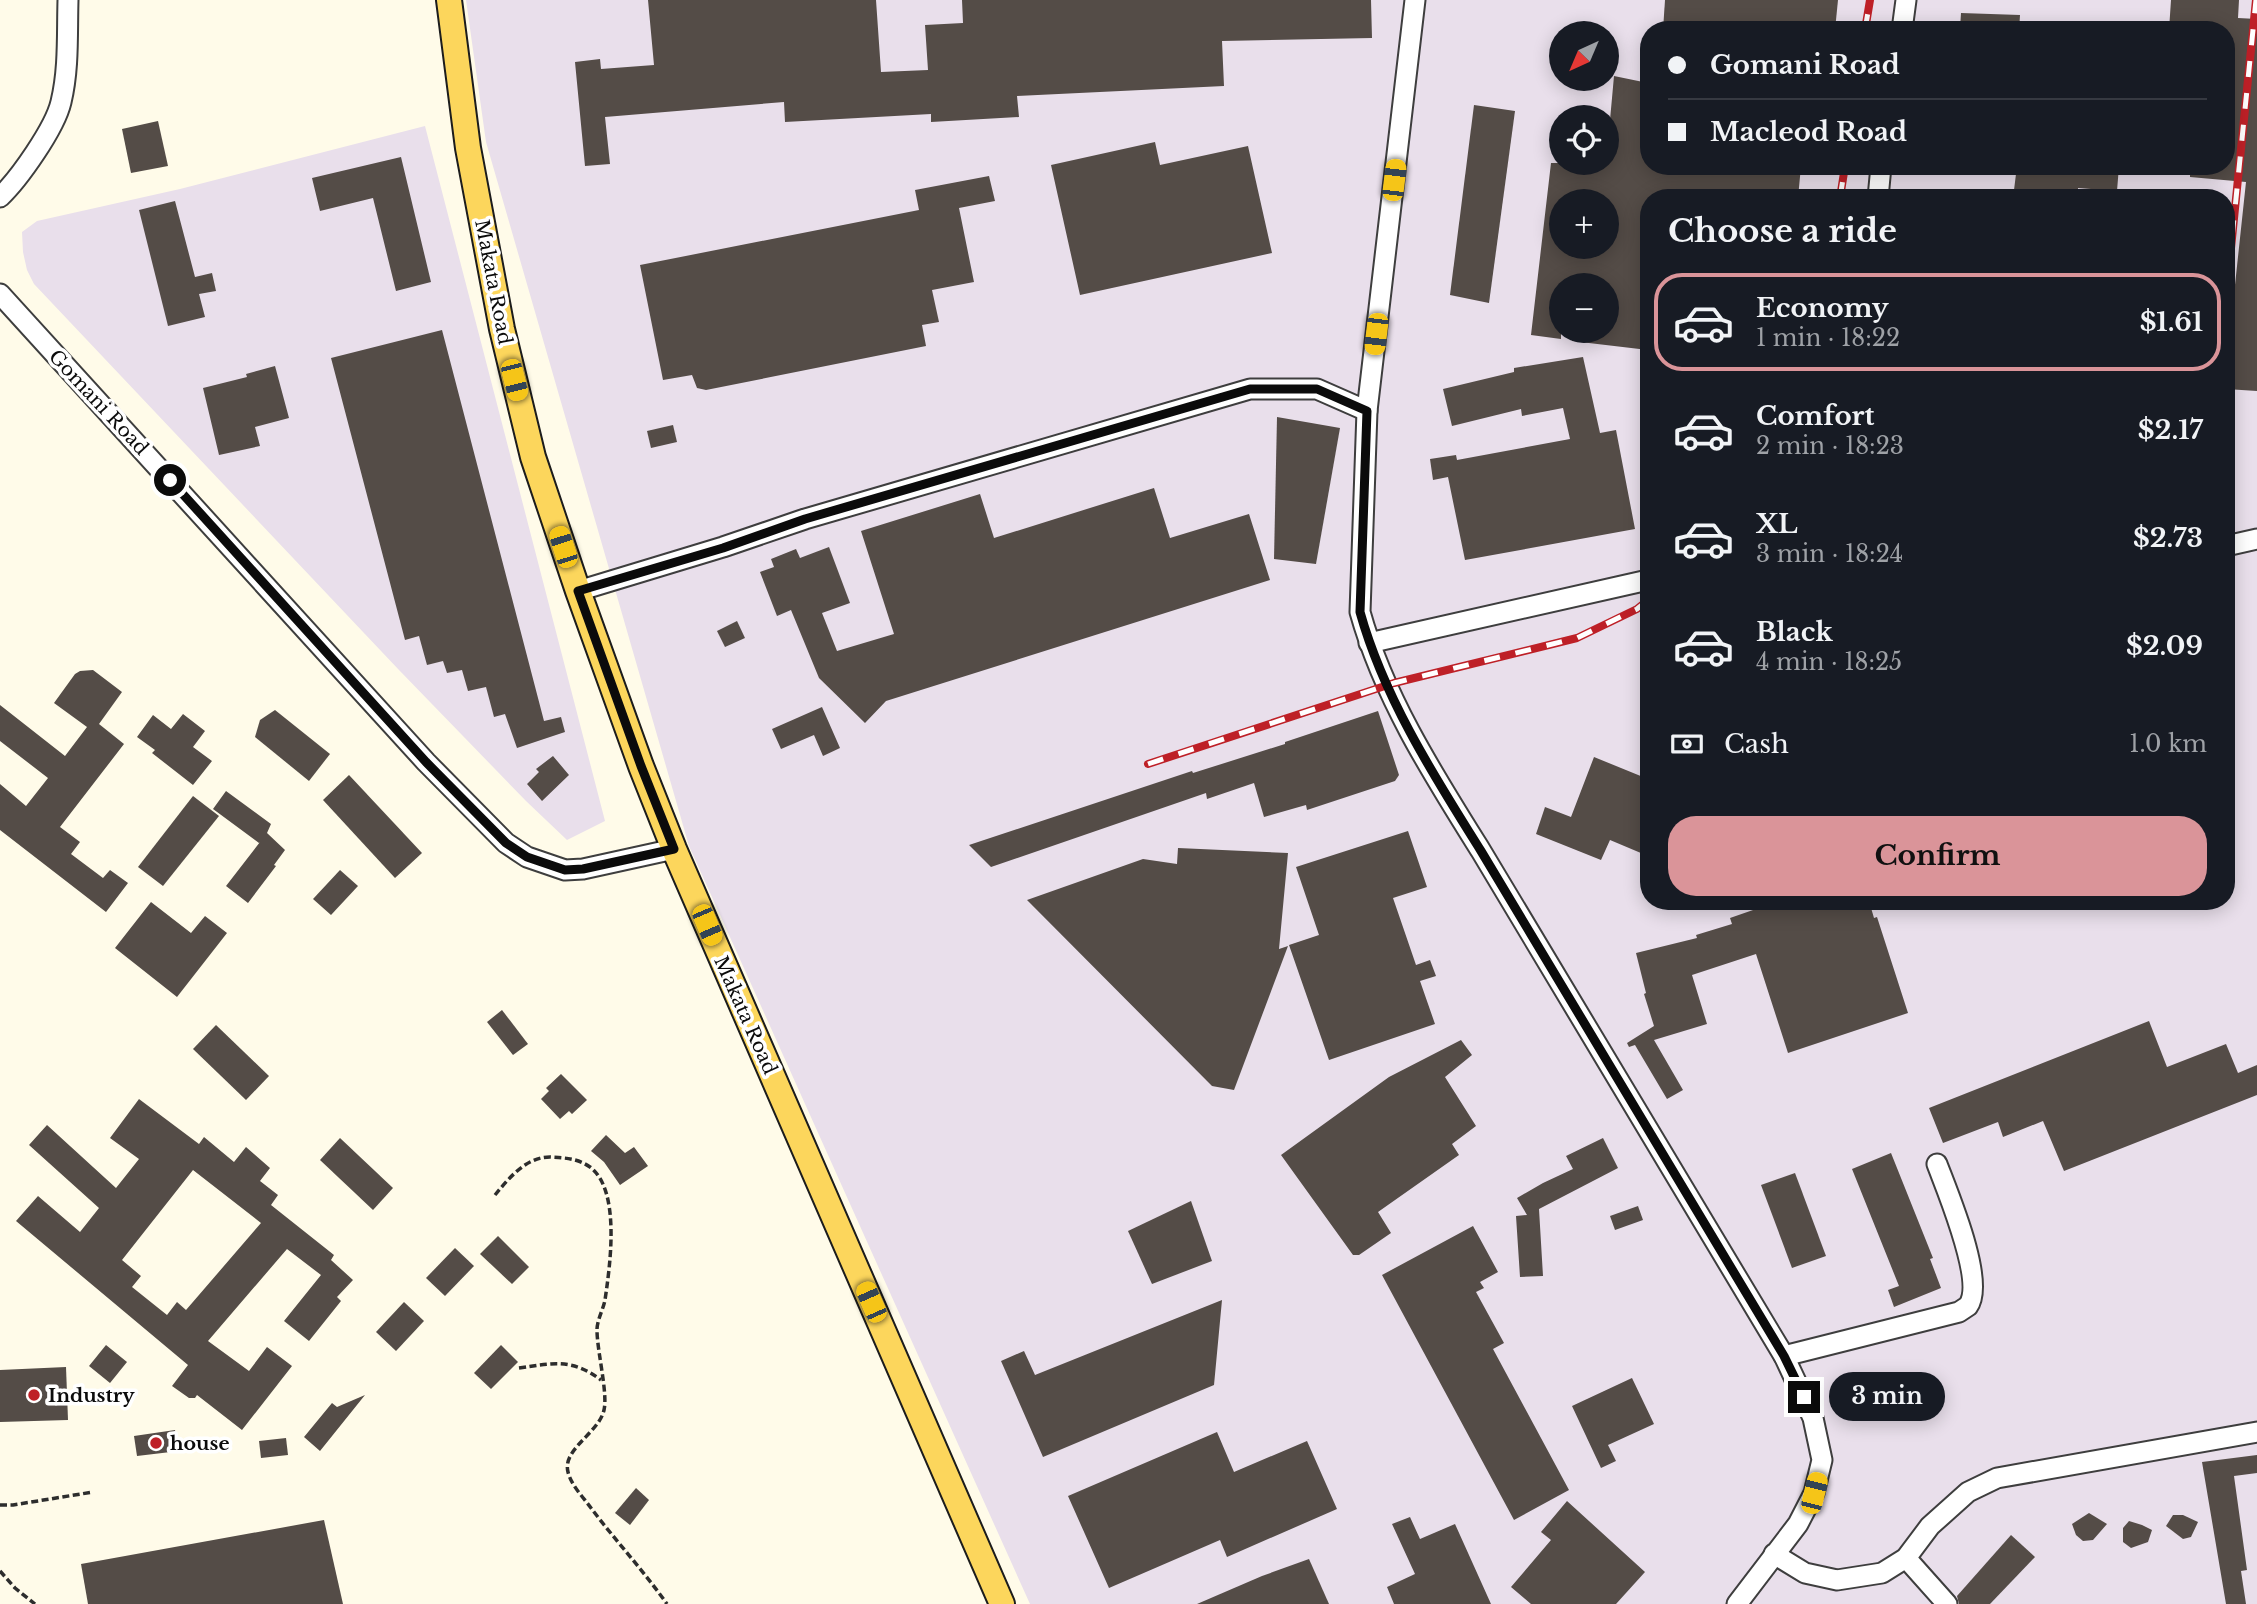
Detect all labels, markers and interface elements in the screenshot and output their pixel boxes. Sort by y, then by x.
north arrow [1549,21,1619,91]
map controls [1549,21,1619,343]
text: Gomani Road [1710,49,1900,81]
button: locate [1549,105,1619,175]
text: Macleod Road [1710,116,1907,148]
car [1382,158,1407,202]
button: + [1549,189,1619,259]
text: Choose a ride [1668,211,1897,251]
street label: Makata Road [470,218,517,347]
button: − [1549,273,1619,343]
icon: car [1672,291,1735,354]
text: Economy [1756,292,1889,324]
text: $1.61 [2140,306,2203,338]
car [1364,312,1389,356]
text: 1 min · 18:22 [1756,324,1900,352]
street label: Gomani Road [44,345,153,460]
car [499,357,530,403]
icon: car [1672,399,1735,462]
text: Comfort [1756,400,1874,432]
text: $2.17 [2138,414,2203,446]
text: 2 min · 18:23 [1756,432,1904,460]
route start [154,464,186,496]
icon: car [1672,507,1735,570]
text: XL [1756,508,1798,540]
text: $2.73 [2133,522,2203,554]
car [547,524,580,570]
text: 3 min · 18:24 [1756,540,1903,568]
icon: car [1672,615,1735,678]
text: Black [1756,616,1833,648]
text: $2.09 [2126,630,2203,662]
text: 4 min · 18:25 [1756,648,1902,676]
icon: cash [1668,725,1706,763]
text: Cash [1724,728,1789,760]
text: 1.0 km [2129,730,2207,758]
button: Confirm [1668,816,2207,896]
car [690,902,725,948]
street label: Makata Road [709,953,782,1078]
car [853,1279,890,1325]
callout: 3 min [1828,1372,1944,1422]
route end [1788,1381,1820,1413]
text: 3 min [1851,1382,1923,1410]
place label: Industry [48,1384,135,1407]
marker: Industry [26,1387,42,1403]
place label: house [170,1432,230,1455]
marker: house [148,1435,164,1451]
car [1799,1470,1830,1516]

